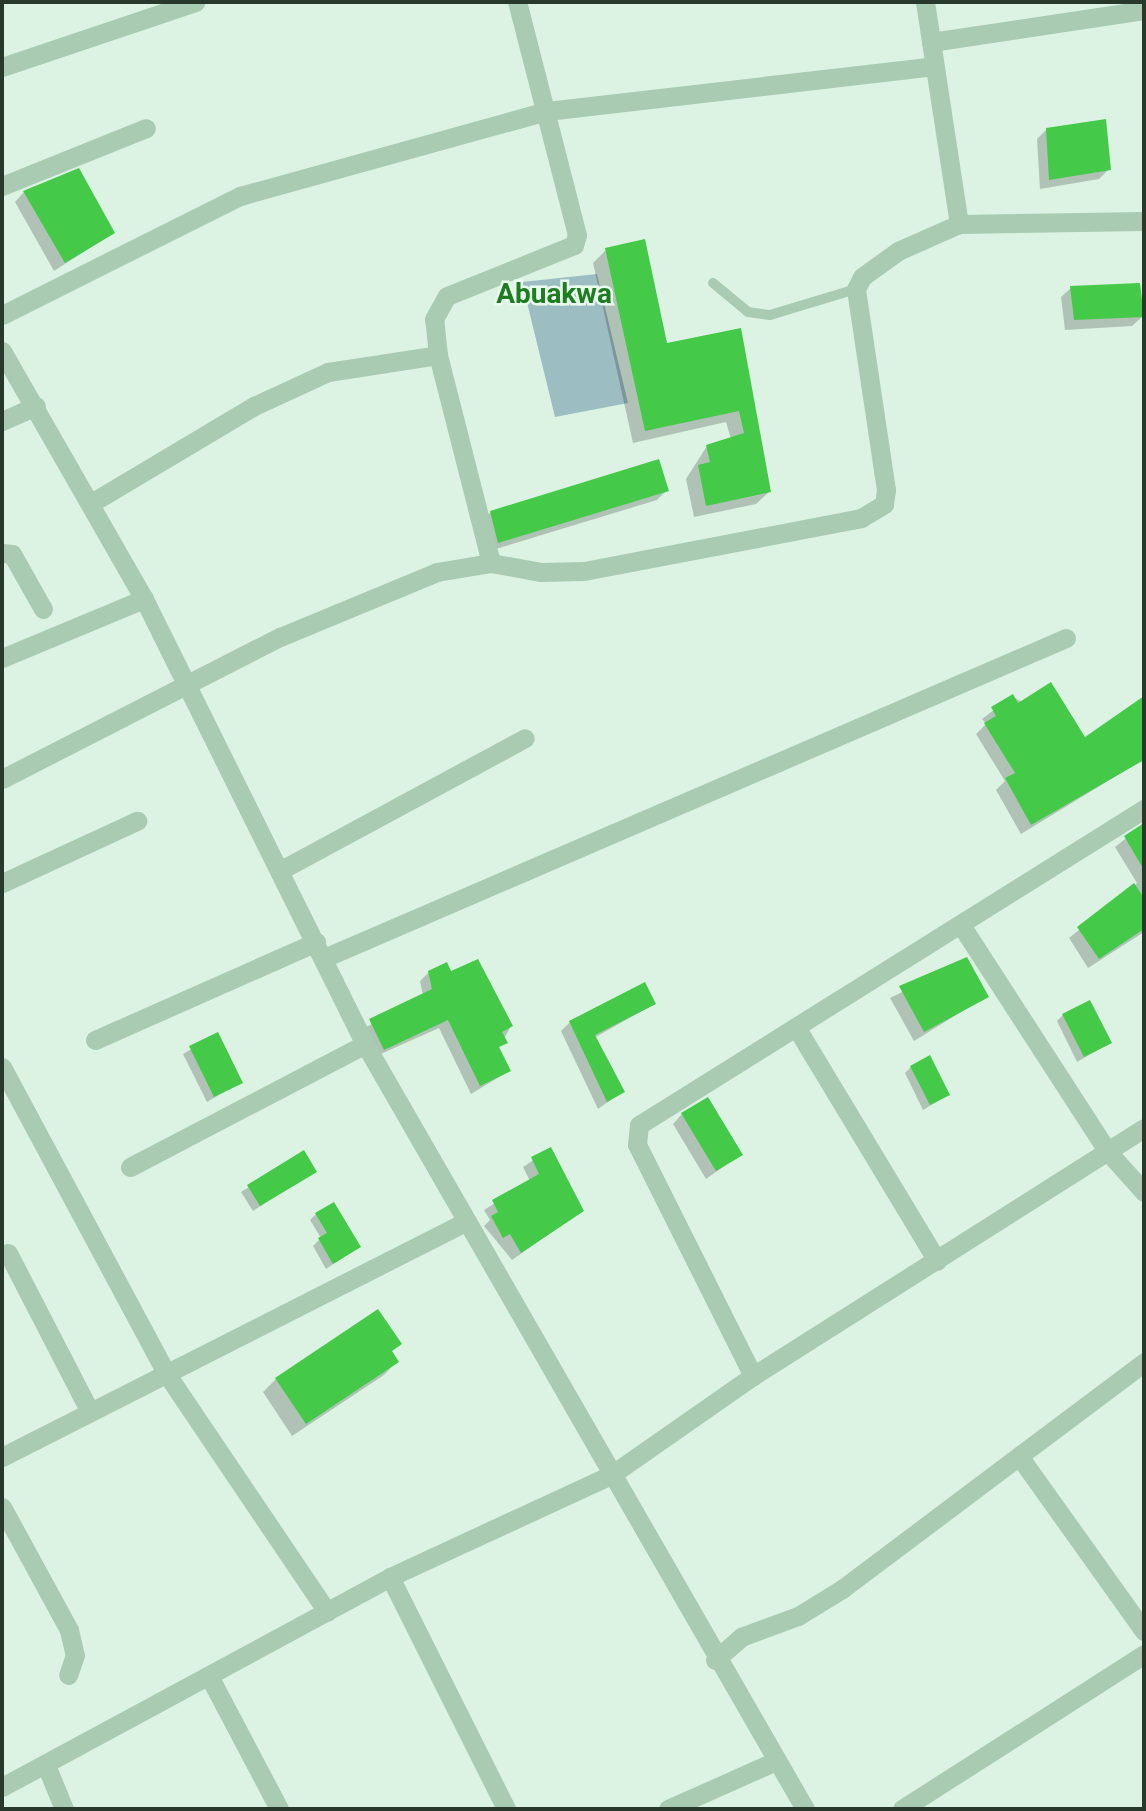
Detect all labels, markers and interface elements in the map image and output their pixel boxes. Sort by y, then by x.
district label: Abuakwa [496,277,612,311]

